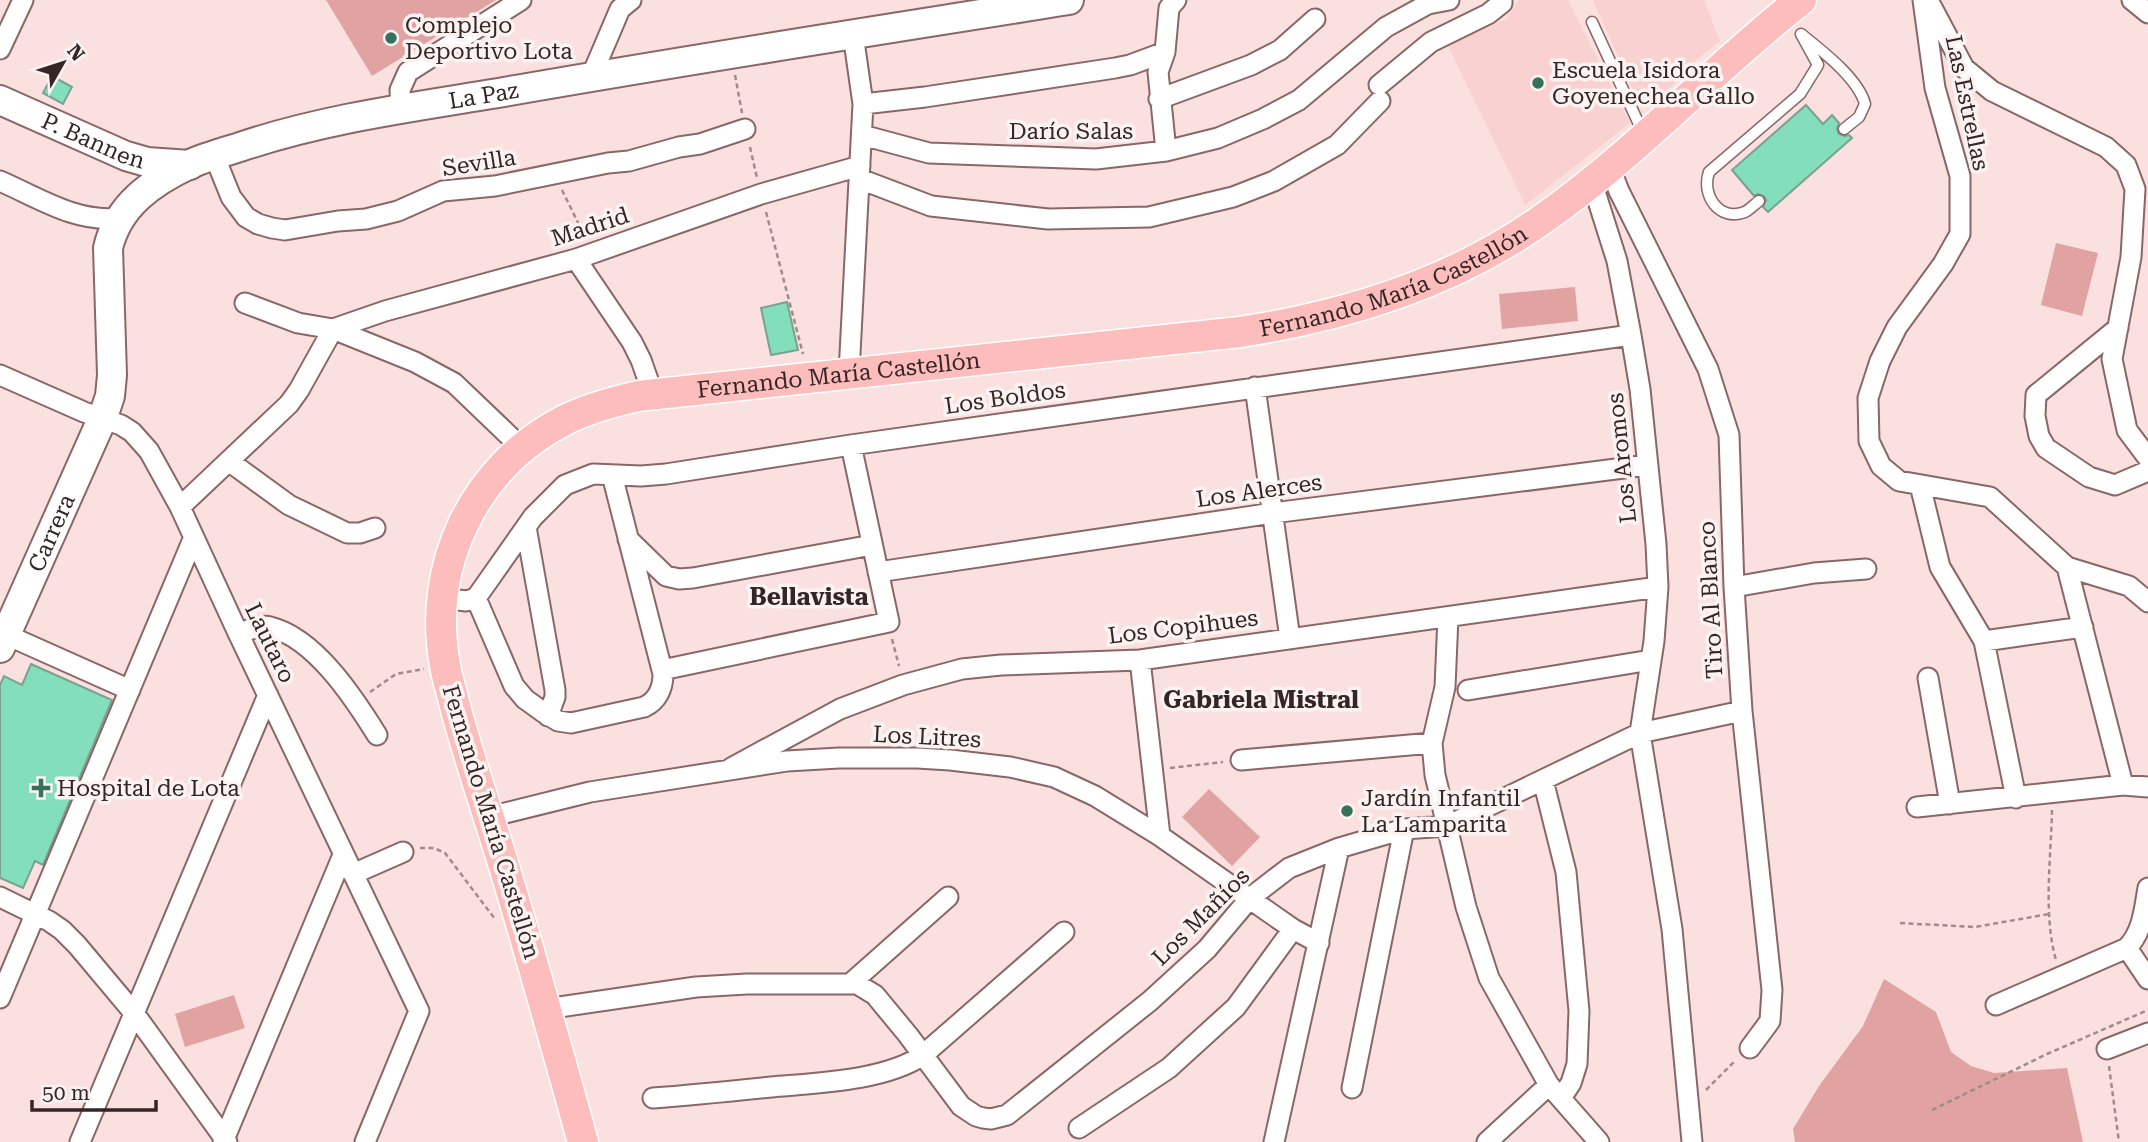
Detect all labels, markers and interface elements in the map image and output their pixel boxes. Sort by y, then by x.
place label: Complejo Deportivo Lota [405,12,573,65]
north arrow [28,28,98,98]
marker: Complejo Deportivo Lota [383,30,399,46]
street label: Las Estrellas [1940,33,1995,173]
text: N [62,40,90,66]
place label: Escuela Isidora Goyenechea Gallo [1552,57,1755,110]
marker: Escuela Isidora Goyenechea Gallo [1530,75,1546,91]
street label: La Paz [447,76,521,114]
street label: P. Bannen [38,107,148,174]
street label: Darío Salas [1009,118,1133,145]
street label: Sevilla [440,144,518,182]
street label: Madrid [548,202,633,252]
street label: Fernando María Castellón [1257,220,1532,342]
street label: Fernando María Castellón [696,346,982,403]
street label: Los Boldos [943,376,1067,420]
street label: Los Aromos [1602,392,1642,524]
street label: Los Alerces [1194,469,1324,513]
street label: Carrera [22,489,81,576]
street label: Tiro Al Blanco [1693,520,1729,680]
district label: Bellavista [749,583,869,611]
street label: Lautaro [239,599,301,687]
street label: Los Copihues [1106,604,1260,650]
street label: Fernando María Castellón [436,682,546,962]
district label: Gabriela Mistral [1163,686,1359,714]
street label: Los Litres [872,721,982,753]
place label: Hospital de Lota [57,775,240,802]
marker: Hospital de Lota [31,778,51,798]
place label: Jardín Infantil La Lamparita [1361,785,1520,838]
marker: Jardín Infantil La Lamparita [1339,803,1355,819]
street label: Los Mañíos [1147,863,1255,971]
scale bar [32,1068,156,1112]
text: 50 m [42,1081,90,1105]

